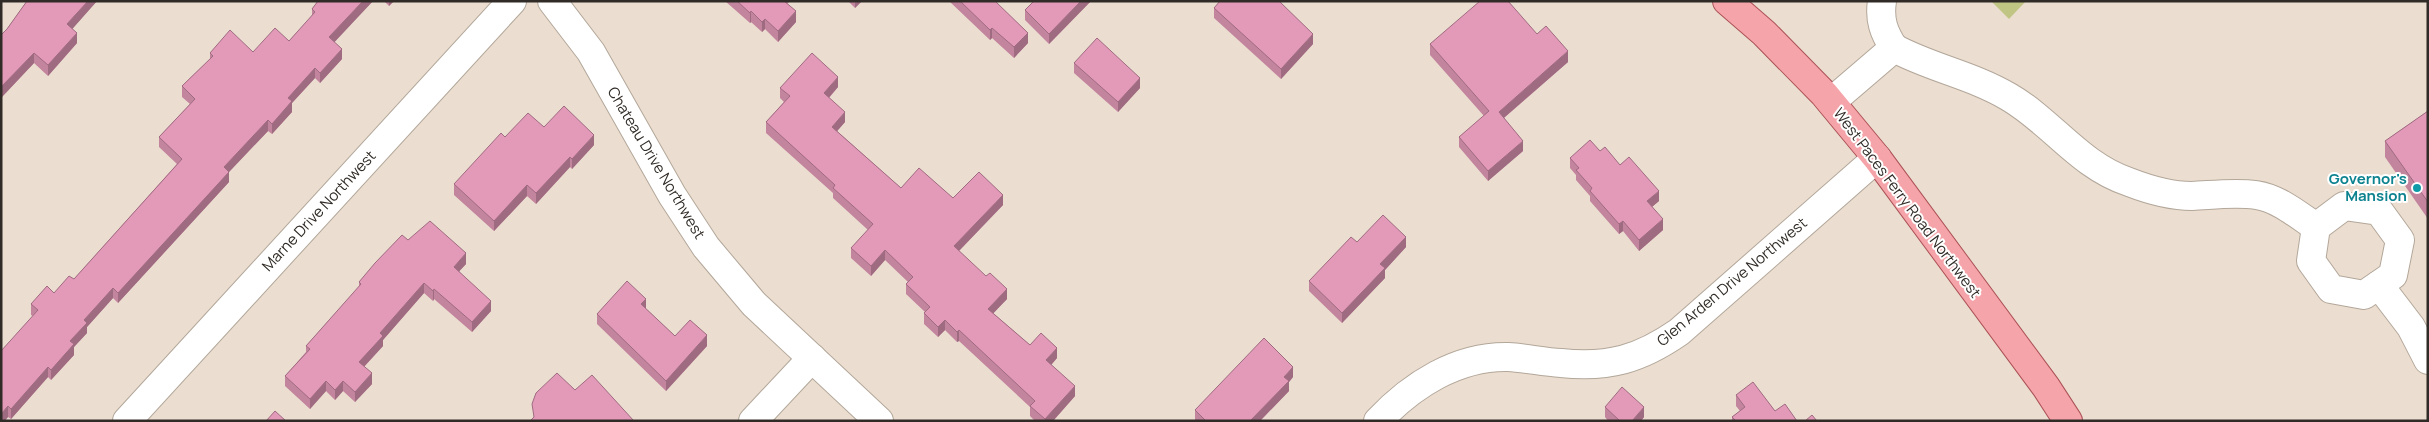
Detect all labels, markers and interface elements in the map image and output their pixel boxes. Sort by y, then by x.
street label: Chateau Drive Northwest [603,83,710,243]
street label: West Paces Ferry Road Northwest [1829,103,1986,302]
street label: Marne Drive Northwest [257,146,380,276]
place label: Governor's Mansion [2329,168,2407,206]
marker: Governor's Mansion [2411,182,2423,194]
street label: Glen Arden Drive Northwest [1652,212,1811,351]

